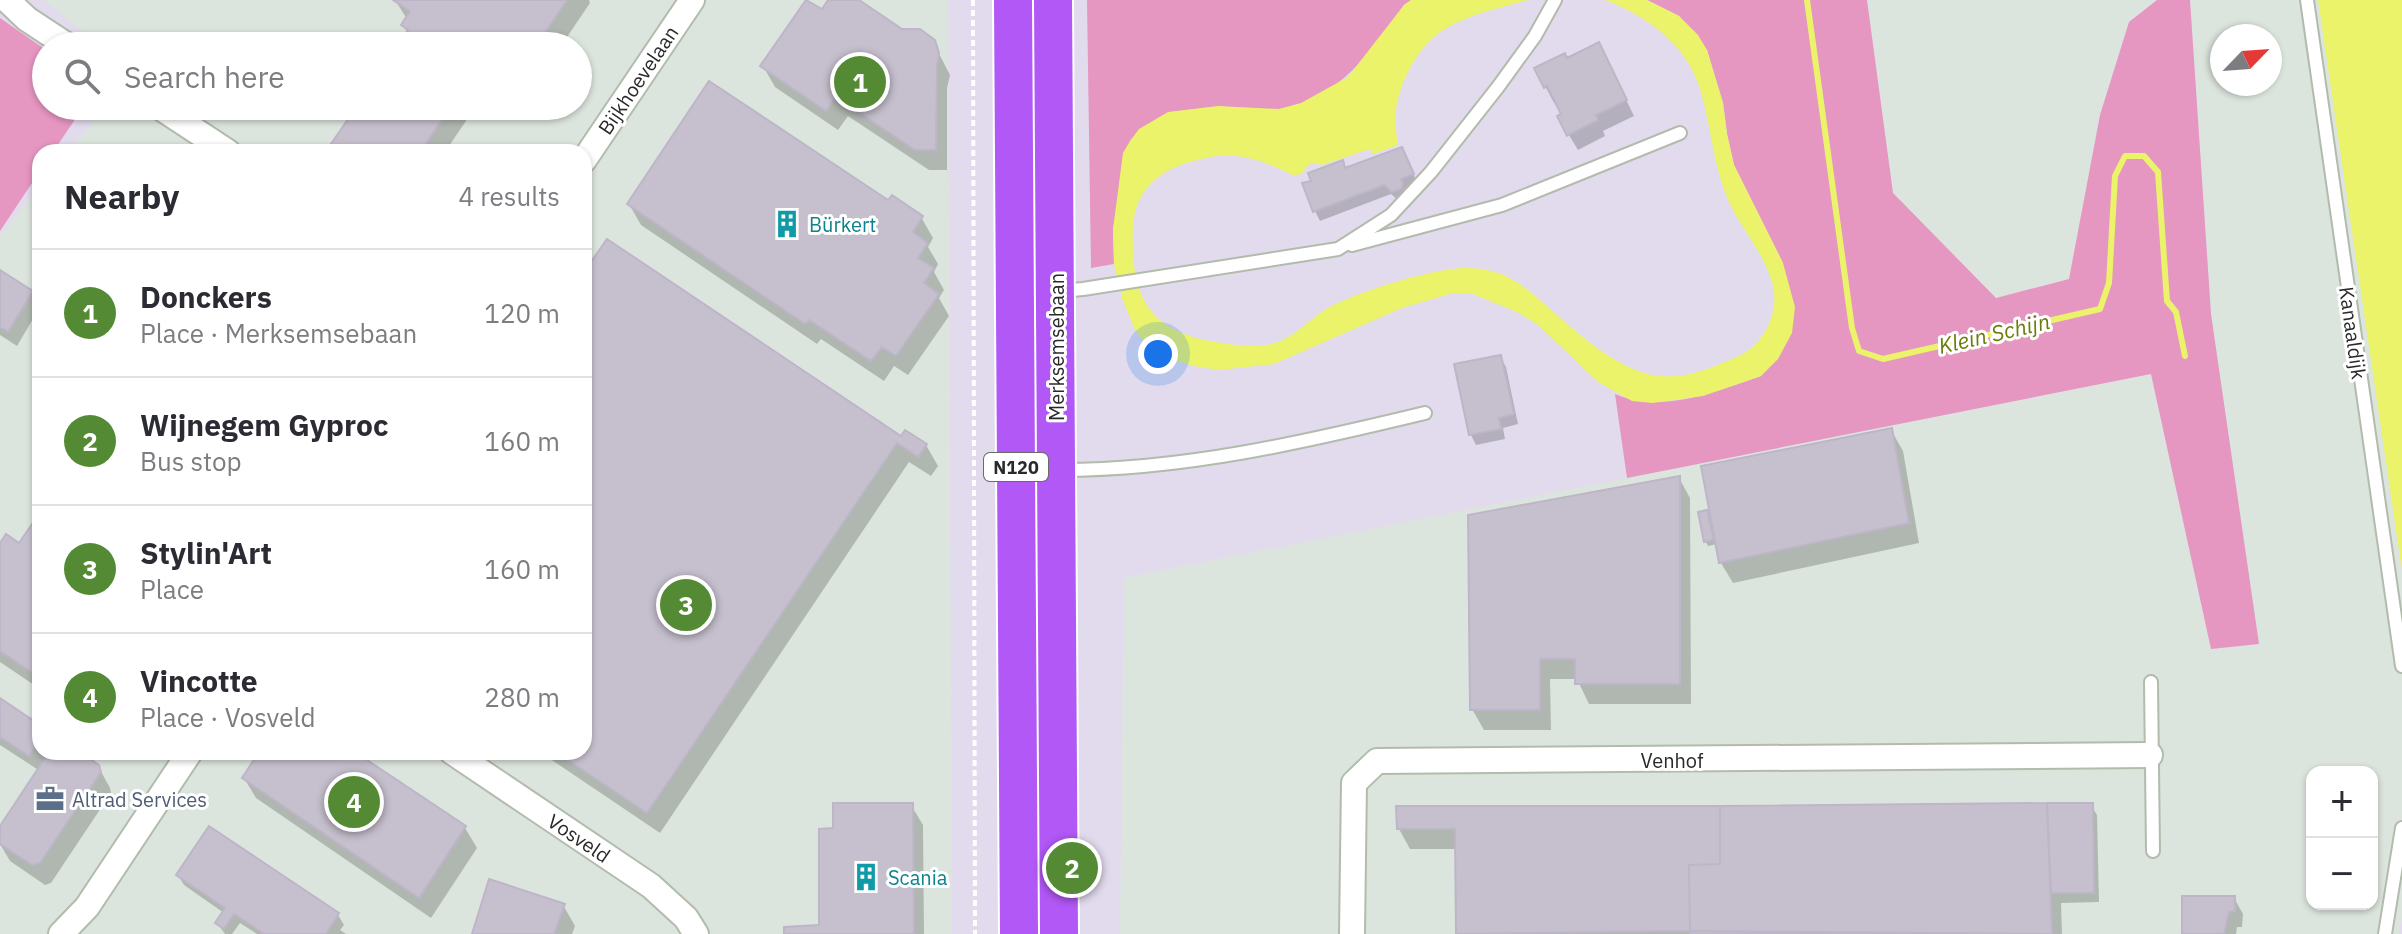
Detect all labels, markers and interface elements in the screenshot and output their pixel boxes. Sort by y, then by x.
street label: Bijkhoevelaan [592,20,684,140]
north arrow [2210,24,2282,96]
search box [32,32,592,120]
pin: 1 [834,52,886,112]
icon: search [60,54,104,98]
text: Search here [124,57,285,96]
text: Nearby [64,174,179,218]
text: 4 results [458,179,560,213]
building icon: Bürkert [772,209,802,239]
place label: Bürkert [809,211,876,238]
street label: Merksemsebaan [1043,273,1070,421]
text: Donckers [140,277,272,316]
street label: Kanaaldijk [2333,285,2373,382]
text: 1 [82,296,98,330]
text: 120 m [484,296,560,330]
water label: Klein Schijn [1935,306,2053,360]
text: Place · Merksemsebaan [140,316,417,350]
your location [1138,334,1178,374]
text: Wijnegem Gyproc [140,405,388,444]
text: 2 [82,424,98,458]
text: 160 m [484,424,560,458]
text: Bus stop [140,444,242,478]
road number: N120 [984,453,1048,481]
text: Stylin'Art [140,533,272,572]
text: 3 [82,552,98,586]
text: 160 m [484,552,560,586]
text: Place [140,572,204,606]
pin: 3 [660,575,712,635]
text: Vincotte [140,661,258,700]
text: 4 [82,680,98,714]
text: 280 m [484,680,560,714]
text: Place · Vosveld [140,700,316,734]
street label: Venhof [1641,747,1704,774]
map controls [2306,766,2378,910]
button: + [2306,766,2378,838]
pin: 4 [328,772,380,832]
office icon: Altrad Services [35,784,65,814]
place label: Altrad Services [72,786,207,813]
street label: Vosveld [542,807,616,869]
pin: 2 [1046,838,1098,898]
button: − [2306,838,2378,910]
building icon: Scania [851,862,881,892]
place label: Scania [888,864,948,891]

